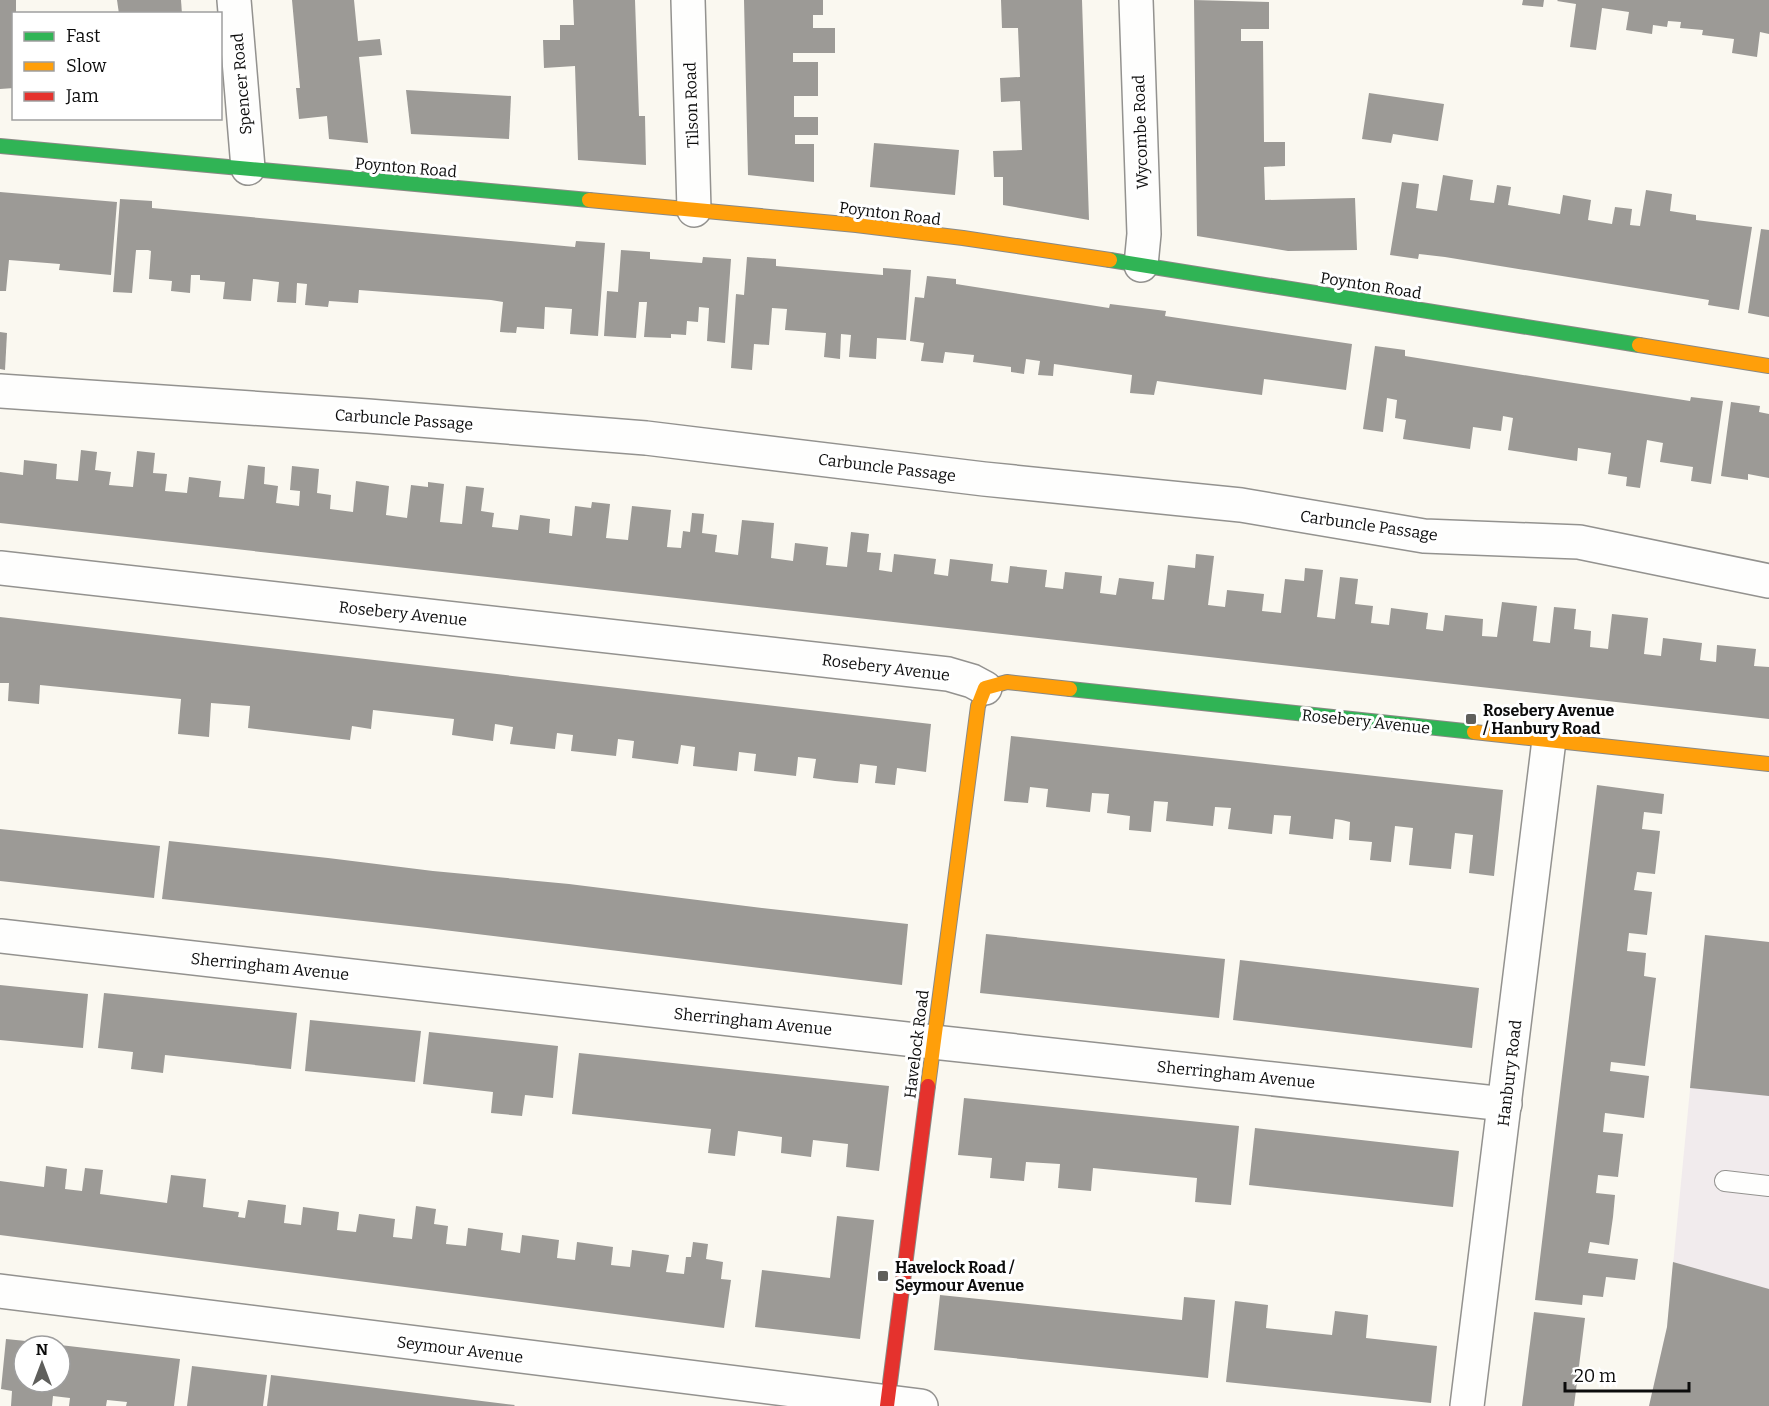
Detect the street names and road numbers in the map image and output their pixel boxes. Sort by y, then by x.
street label: Spencer Road [228,32,255,136]
street label: Tilson Road [680,61,702,148]
street label: Wycombe Road [1129,74,1152,190]
street label: Poynton Road [354,154,458,181]
street label: Poynton Road [838,198,942,229]
street label: Poynton Road [1319,268,1423,303]
street label: Carbuncle Passage [334,405,474,434]
street label: Carbuncle Passage [817,450,957,485]
street label: Carbuncle Passage [1299,506,1439,545]
street label: Rosebery Avenue [338,597,468,630]
street label: Rosebery Avenue [821,650,951,685]
street label: Rosebery Avenue [1301,705,1431,738]
street label: Sherringham Avenue [190,949,350,984]
street label: Havelock Road [900,988,933,1099]
street label: Sherringham Avenue [673,1004,833,1039]
street label: Hanbury Road [1494,1018,1526,1127]
street label: Sherringham Avenue [1156,1057,1316,1092]
street label: Seymour Avenue [396,1332,524,1367]

